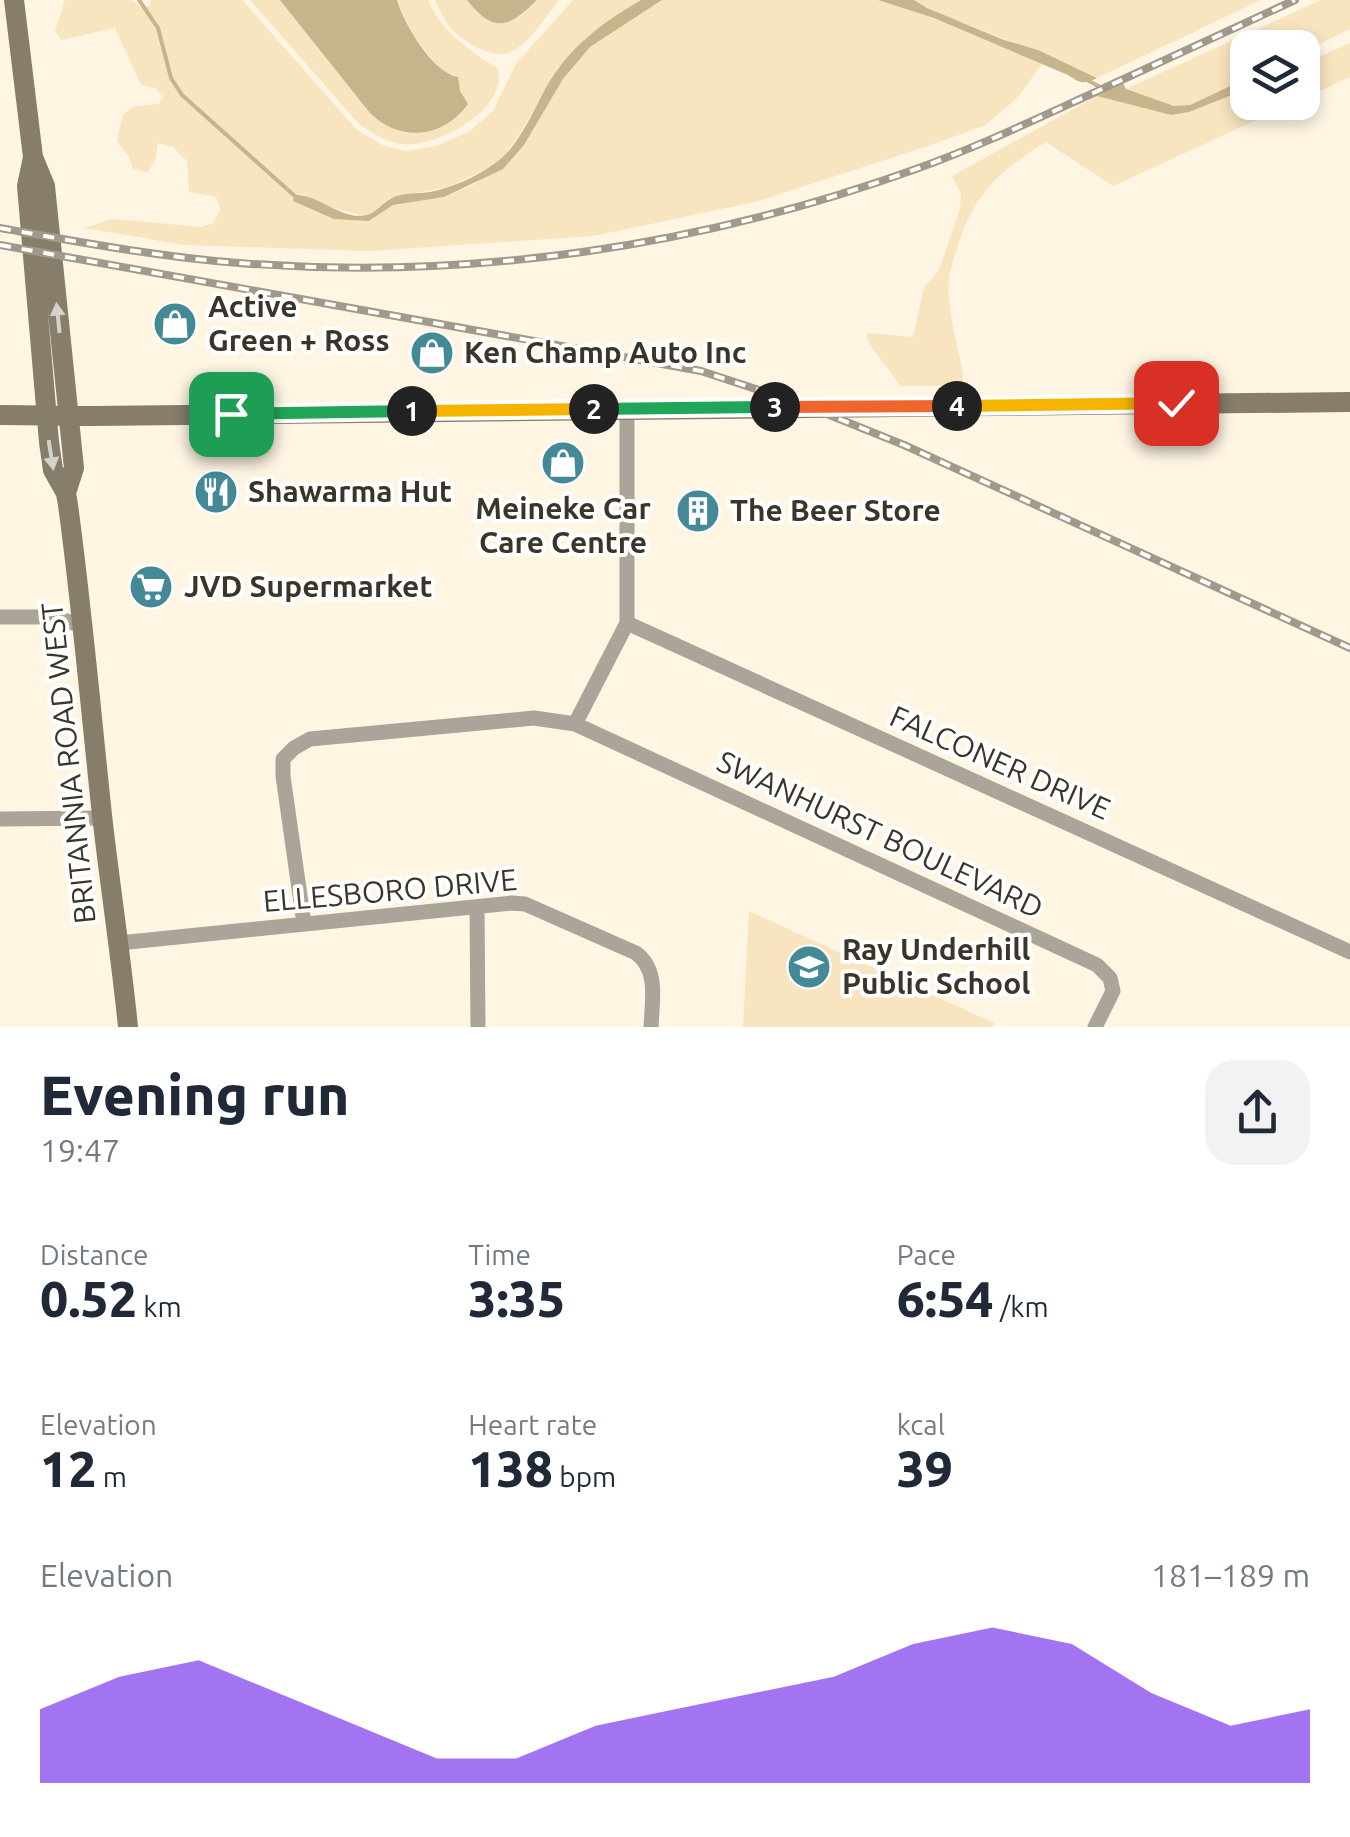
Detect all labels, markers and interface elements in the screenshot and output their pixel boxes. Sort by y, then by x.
map controls [1230,30,1320,120]
button: layers [1230,30,1320,120]
place label: Active Green + Ross [208,289,390,357]
shop icon: Active Green + Ross [152,301,198,347]
one-way arrow [50,302,66,334]
shop icon: Ken Champ Auto Inc [409,330,455,376]
place label: Ken Champ Auto Inc [464,335,746,369]
pin [1134,361,1219,446]
pin [189,372,274,457]
icon: check [1149,376,1204,431]
pin: 4 [932,381,982,431]
pin: 3 [750,382,800,432]
pin: 2 [569,384,619,434]
pin: 1 [387,386,437,436]
icon: arrive [204,387,259,442]
text: 4 [949,390,965,421]
text: 3 [767,391,783,422]
text: 2 [586,393,602,424]
text: 1 [404,395,420,426]
one-way arrow [44,440,59,471]
shop icon: Meineke Car Care Centre [540,440,586,486]
restaurant icon: Shawarma Hut [193,469,239,515]
place label: Shawarma Hut [248,474,452,508]
building icon: The Beer Store [675,488,721,534]
place label: Meineke Car Care Centre [475,491,651,559]
place label: The Beer Store [730,493,941,527]
supermarket icon: JVD Supermarket [128,564,174,610]
place label: JVD Supermarket [184,569,432,603]
street label: BRITANNIA ROAD WEST [34,600,102,925]
street label: FALCONER DRIVE [885,698,1116,826]
street label: SWANHURST BOULEVARD [712,744,1049,925]
street label: ELLESBORO DRIVE [262,862,518,918]
place label: Ray Underhill Public School [842,932,1030,1000]
school or university icon: Ray Underhill Public School [786,944,832,990]
button: share [1205,1060,1310,1165]
text: Evening run [40,1064,350,1125]
text: 19:47 [40,1132,120,1168]
text: Distance [40,1239,148,1270]
text: Time [468,1239,531,1270]
text: Pace [897,1239,956,1270]
text: 0.52 [40,1270,137,1326]
text: 3:35 [468,1270,565,1326]
text: 6:54 [897,1270,994,1326]
text: km [137,1291,182,1322]
text: /km [994,1291,1049,1322]
text: Elevation [40,1409,157,1440]
text: Heart rate [468,1409,597,1440]
text: kcal [897,1409,945,1440]
text: 12 [40,1440,96,1496]
text: 138 [468,1440,553,1496]
text: 39 [897,1440,953,1496]
text: m [96,1461,127,1492]
text: bpm [553,1461,616,1492]
text: Elevation [40,1557,173,1593]
text: 181–189 m [1151,1557,1310,1593]

